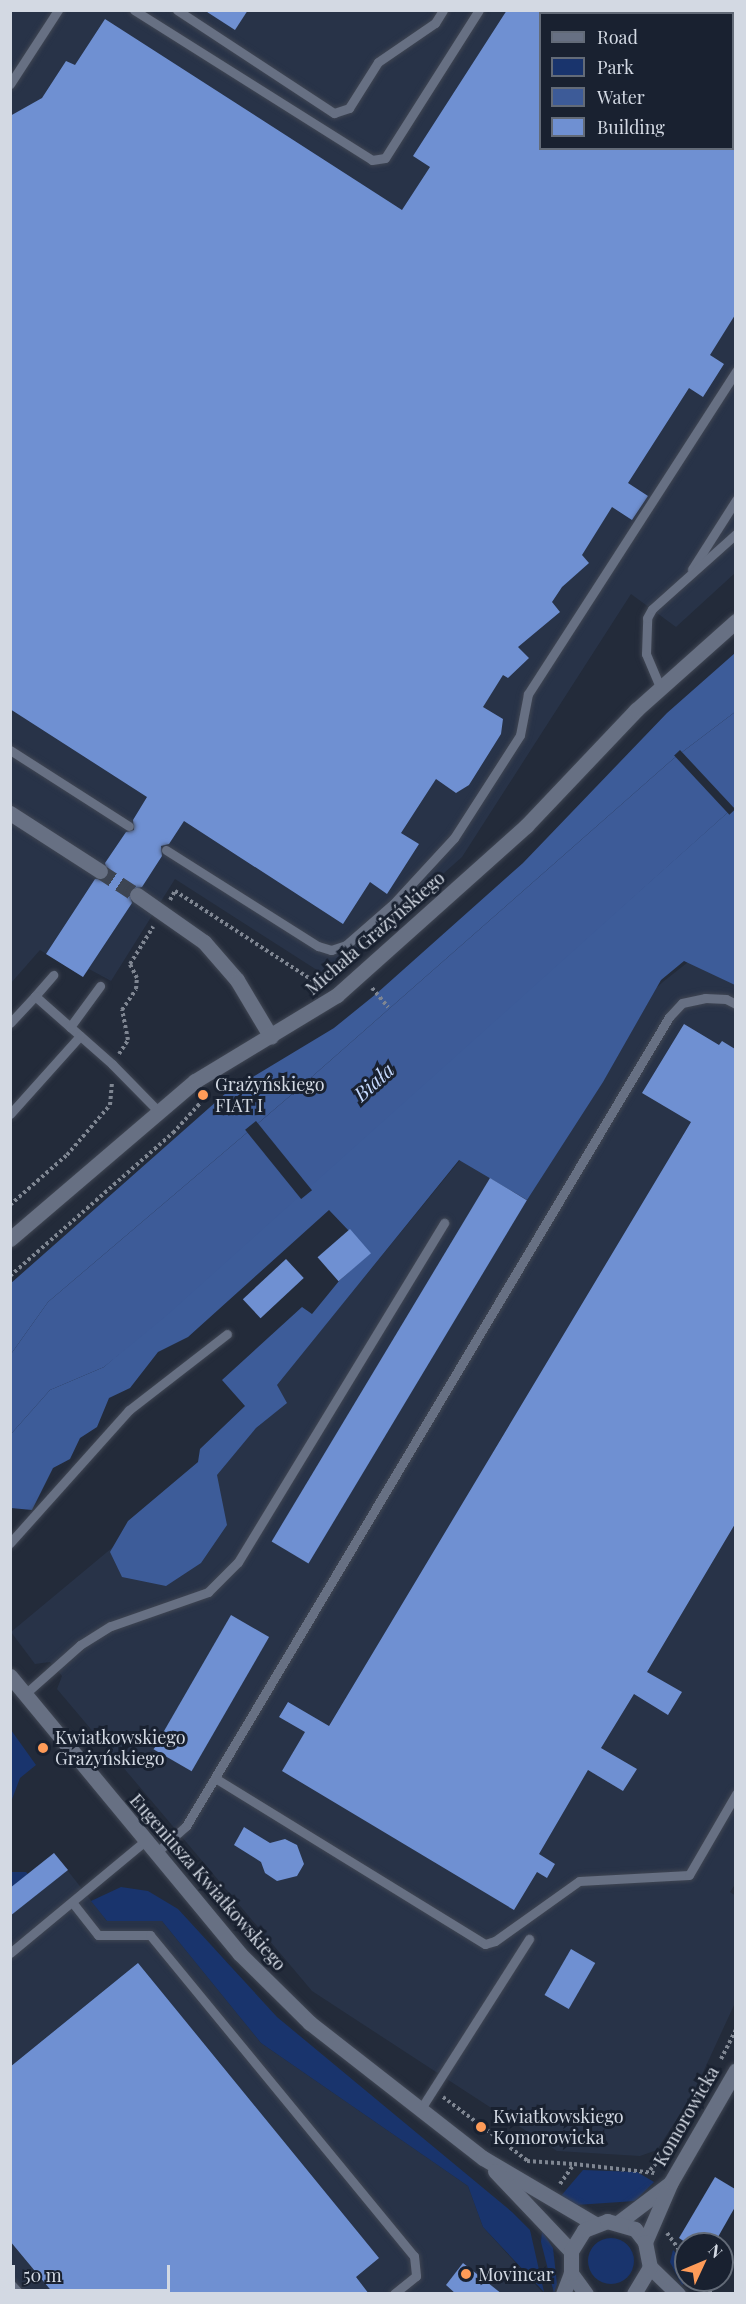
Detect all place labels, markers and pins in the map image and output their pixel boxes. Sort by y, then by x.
place label: Grażyńskiego FIAT I [215,1074,325,1116]
marker: Grażyńskiego FIAT I [196,1088,210,1102]
place label: Kwiatkowskiego Grażyńskiego [55,1727,186,1770]
marker: Kwiatkowskiego Grażyńskiego [36,1741,50,1755]
place label: Kwiatkowskiego Komorowicka [493,2106,624,2148]
marker: Kwiatkowskiego Komorowicka [474,2120,488,2134]
place label: Movincar [478,2263,554,2285]
marker: Movincar [459,2267,473,2281]

